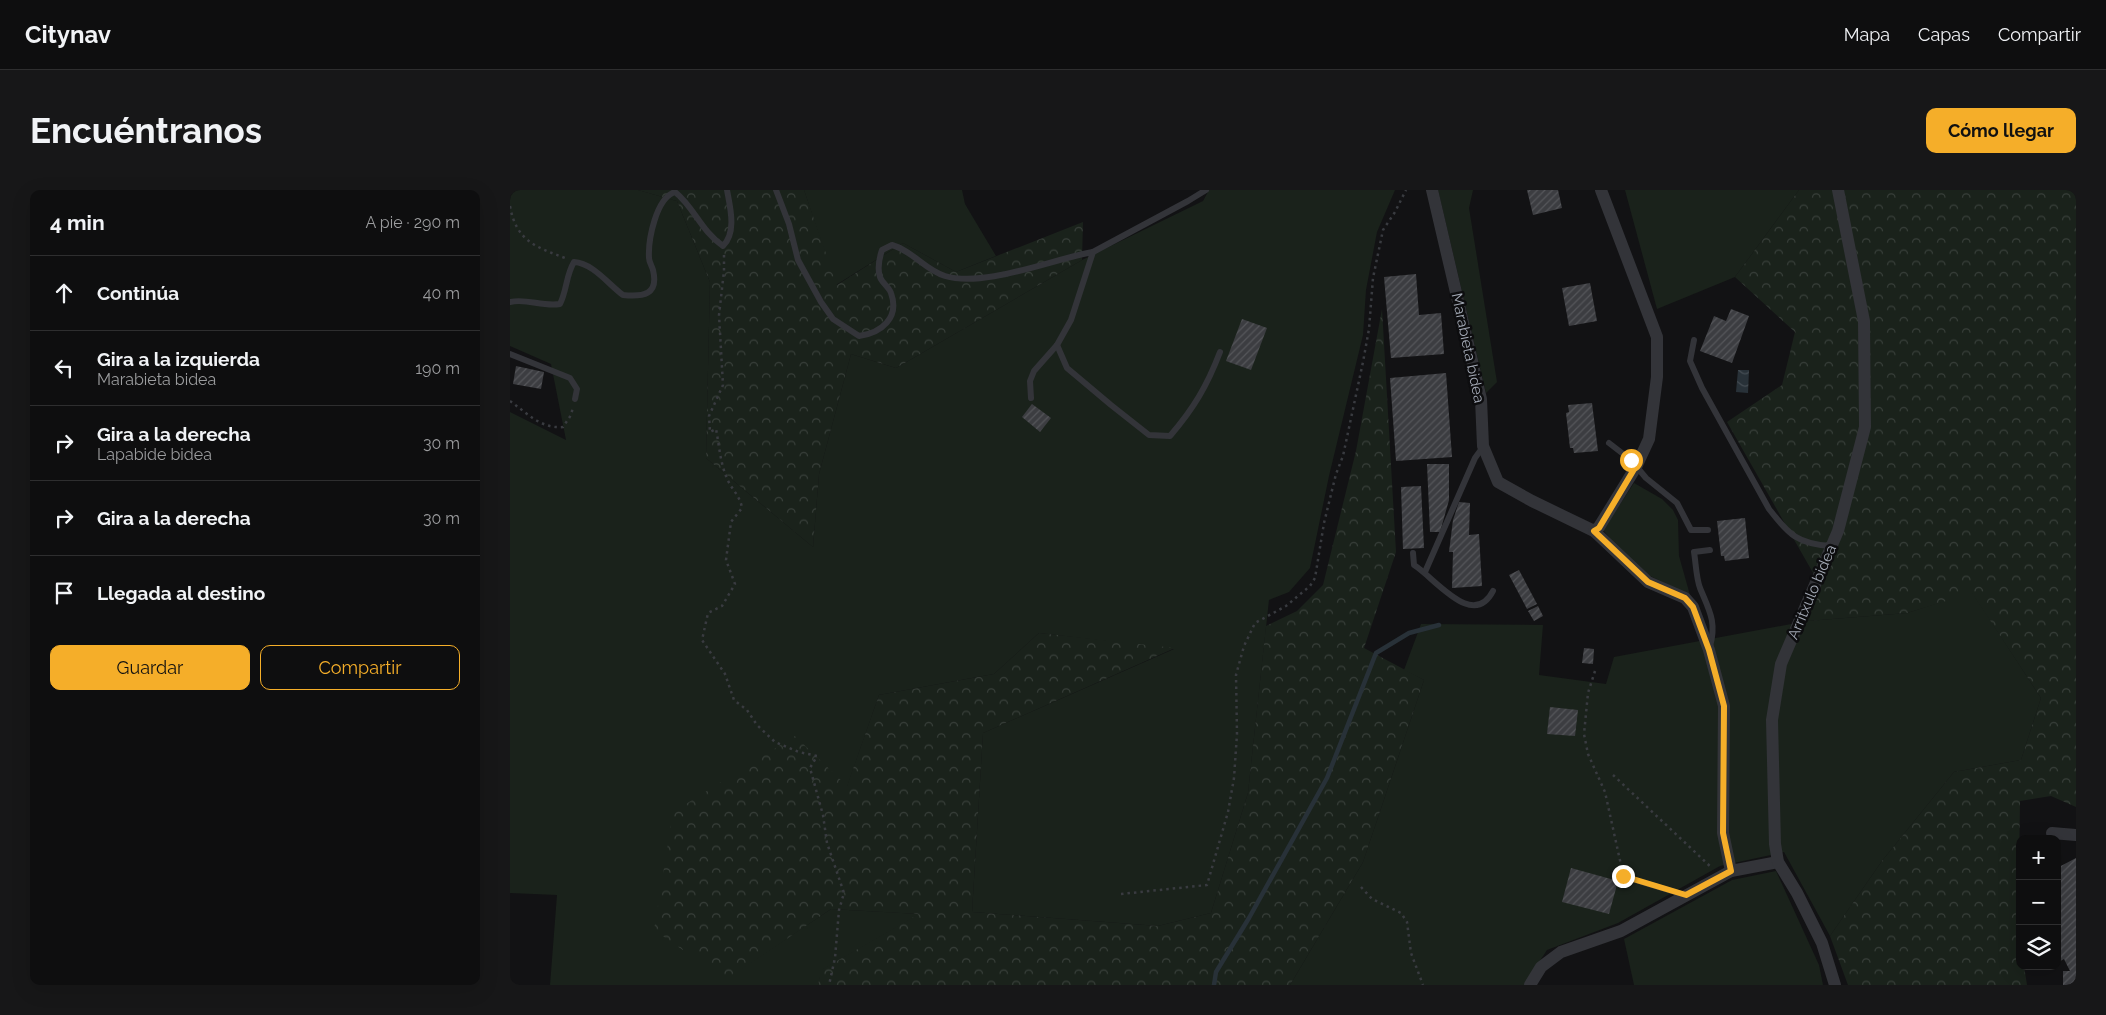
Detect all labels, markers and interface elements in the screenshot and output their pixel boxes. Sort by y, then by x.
text: Citynav [25,20,111,49]
text: Mapa [1844,24,1890,45]
text: Capas [1918,24,1970,45]
text: Compartir [1998,24,2081,45]
button: Cómo llegar [1926,108,2076,153]
text: Encuéntranos [30,110,262,151]
text: 4 min [50,210,105,235]
text: A pie · 290 m [365,213,460,232]
icon: ahead [50,279,78,307]
text: Continúa [97,282,179,304]
text: 40 m [423,284,460,303]
street label: Marabieta bidea [1448,291,1488,405]
text: Gira a la izquierda [97,348,260,370]
icon: left [50,354,78,382]
text: 190 m [415,359,460,378]
text: Marabieta bidea [97,370,216,389]
text: Gira a la derecha [97,423,251,445]
icon: right [50,429,78,457]
text: 30 m [423,434,460,453]
text: Lapabide bidea [97,445,212,464]
route start [1620,449,1643,472]
icon: right [50,504,78,532]
text: Gira a la derecha [97,507,251,529]
text: 30 m [423,509,460,528]
street label: Arritxulo bidea [1784,542,1840,642]
icon: arrive [50,579,78,607]
text: Llegada al destino [97,582,265,604]
button: Guardar [50,645,250,690]
button: Compartir [260,645,460,690]
map controls [2016,835,2061,970]
button: + [2016,835,2061,880]
route end [1612,865,1635,888]
button: − [2016,880,2061,925]
button: layers [2016,925,2061,970]

